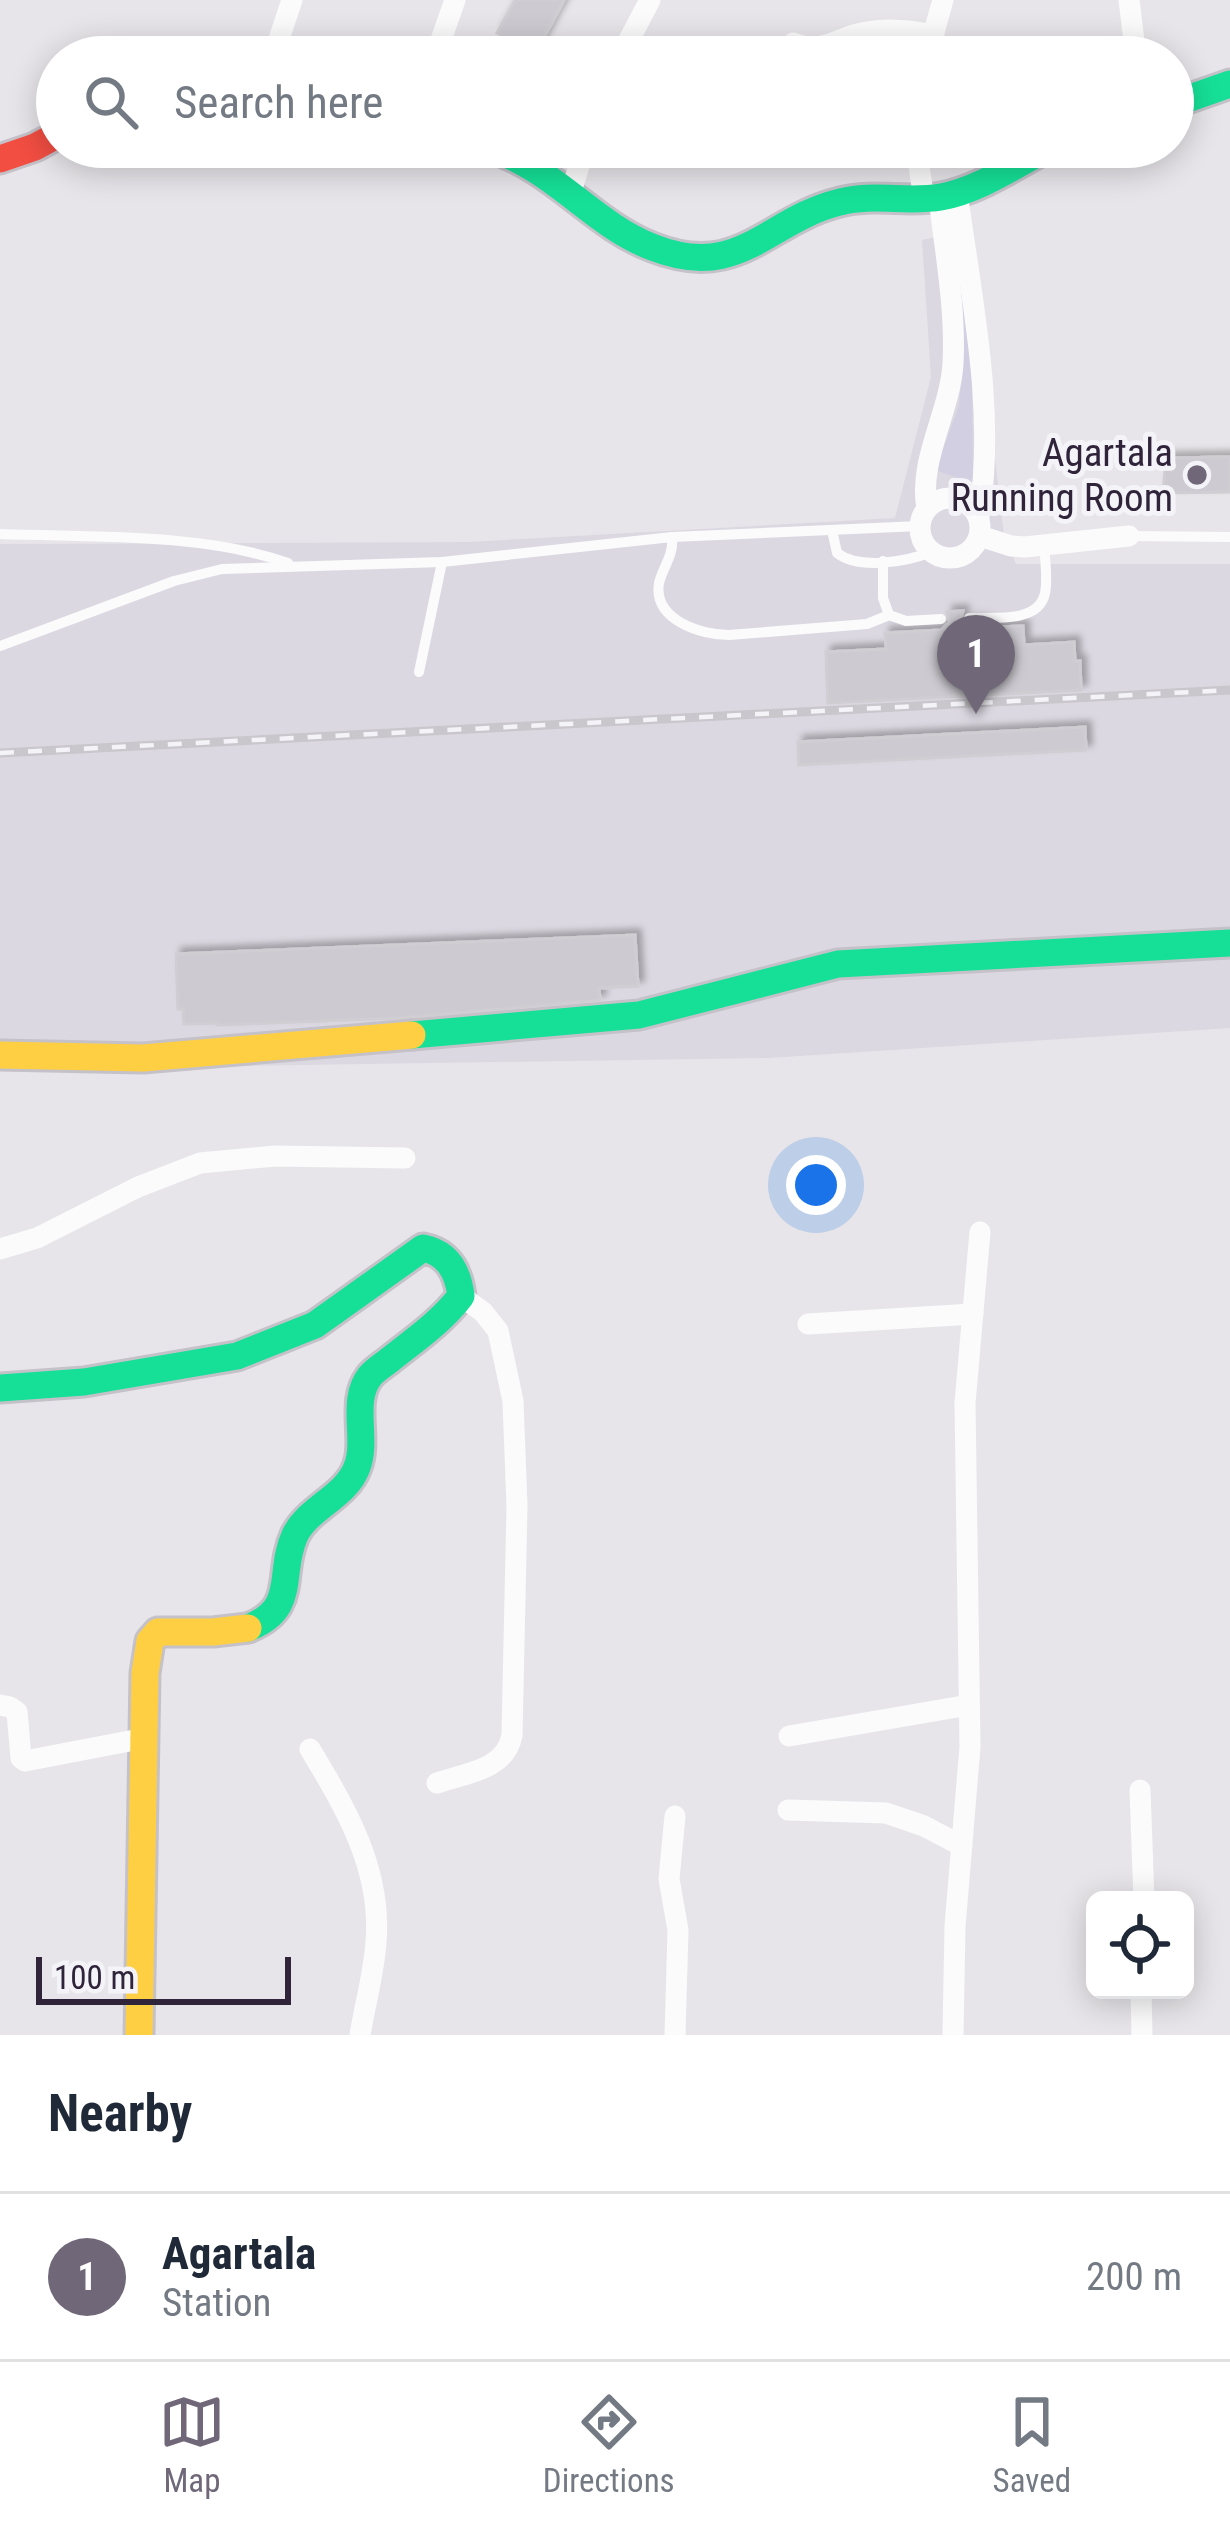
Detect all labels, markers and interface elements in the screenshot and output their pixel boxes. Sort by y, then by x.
search box [36,36,1194,168]
icon: search [78,69,144,135]
text: Search here [174,76,383,129]
place label: Agartala Running Room [950,430,1173,521]
marker: Agartala Running Room [1184,462,1210,488]
pin: 1 [937,615,1015,714]
your location [786,1155,846,1215]
map controls [1086,1891,1194,1999]
button: locate [1086,1891,1194,1999]
scale bar [36,1951,291,2004]
text: 100 m [54,1958,135,1997]
text: Nearby [48,2084,192,2143]
text: Agartala [162,2227,316,2280]
text: 1 [77,2254,97,2300]
text: 200 m [1086,2254,1182,2300]
text: Station [162,2280,271,2326]
tab: Map [159,2389,225,2500]
tab: Directions [543,2389,675,2500]
tab: Saved [993,2389,1071,2500]

